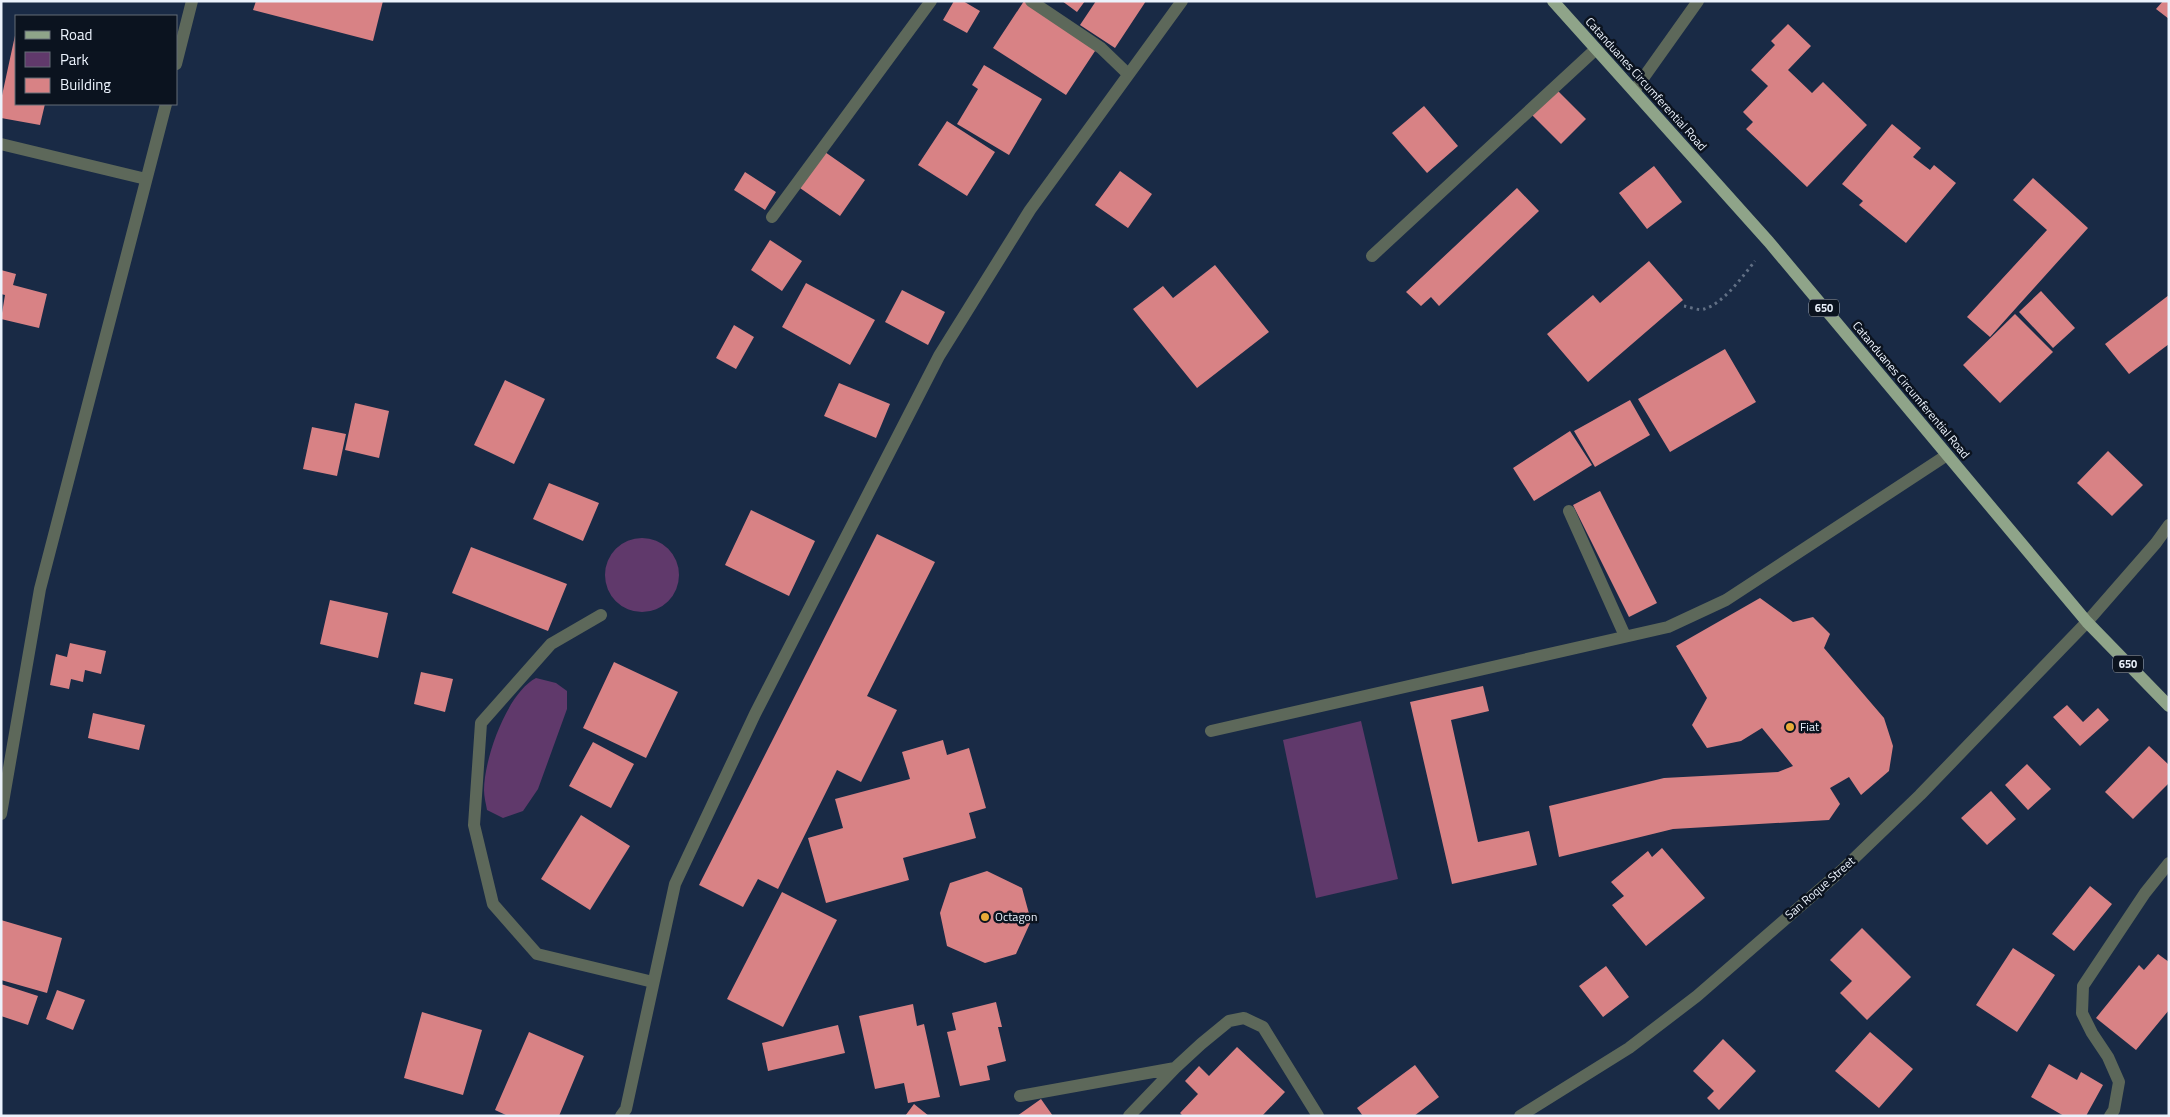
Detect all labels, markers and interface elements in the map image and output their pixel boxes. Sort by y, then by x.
street label: Catanduanes Circumferential Road [1581,13,1712,155]
legend [15,15,178,105]
text: Road [60,23,92,46]
text: Park [60,48,89,71]
text: Building [60,73,111,96]
road number: 650 [1809,300,1839,316]
street label: Catanduanes Circumferential Road [1848,317,1975,462]
road number: 650 [2113,656,2143,672]
place label: Fiat [1800,717,1820,736]
marker: Fiat [1784,721,1796,733]
street label: San Roque Street [1780,851,1860,924]
place label: Octagon [995,907,1037,926]
marker: Octagon [979,911,991,923]

